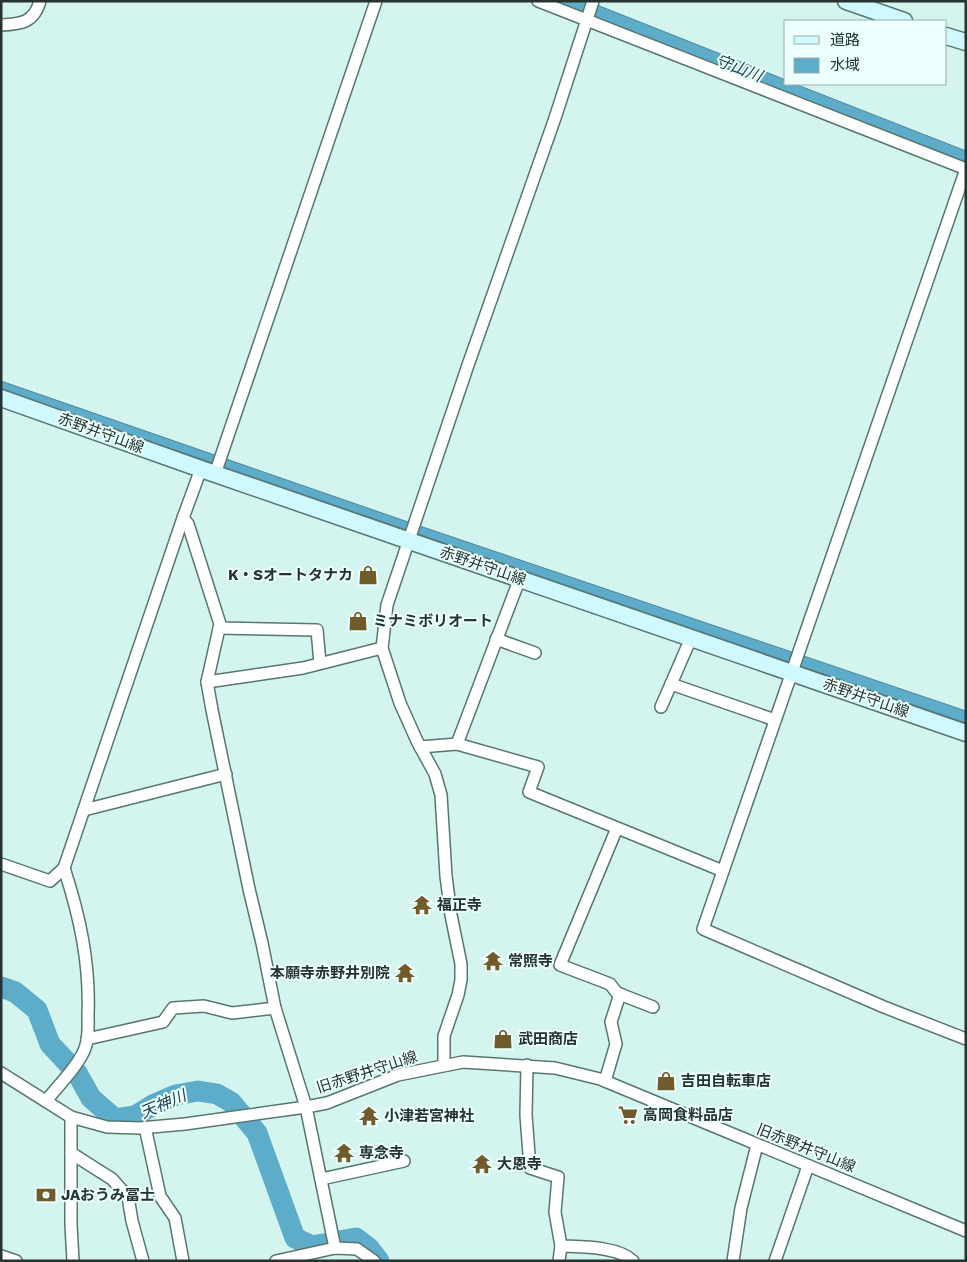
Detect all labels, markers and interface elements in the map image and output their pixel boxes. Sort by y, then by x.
legend [784,20,947,85]
text: 道路 [830,31,860,49]
water label: 守山川 [713,51,767,86]
text: 水域 [830,56,860,74]
street label: 赤野井守山線 [56,409,146,457]
street label: 赤野井守山線 [438,543,528,589]
shop icon: K・Sオートタナカ [357,564,379,586]
place label: K・Sオートタナカ [228,566,353,584]
shop icon: ミナミボリオート [347,610,369,632]
place label: ミナミボリオート [373,612,493,630]
street label: 赤野井守山線 [821,675,911,721]
temple icon: 福正寺 [411,894,433,916]
place label: 福正寺 [436,896,482,914]
temple icon: 常照寺 [482,950,504,972]
place label: 常照寺 [508,952,553,970]
temple icon: 本願寺赤野井別院 [394,962,416,984]
place label: 本願寺赤野井別院 [270,964,390,982]
shop icon: 武田商店 [492,1028,514,1050]
place label: 武田商店 [518,1030,578,1048]
street label: 旧赤野井守山線 [314,1047,420,1097]
shop icon: 吉田自転車店 [655,1070,677,1092]
place label: 吉田自転車店 [681,1072,771,1090]
water label: 天神川 [137,1085,191,1122]
supermarket icon: 高岡食料品店 [617,1104,639,1126]
temple icon: 小津若宮神社 [358,1105,380,1127]
place label: 高岡食料品店 [643,1106,733,1124]
place label: 小津若宮神社 [384,1107,474,1125]
street label: 旧赤野井守山線 [754,1120,858,1176]
temple icon: 専念寺 [333,1142,355,1164]
place label: 専念寺 [359,1144,404,1162]
temple icon: 大恩寺 [471,1153,493,1175]
place label: 大恩寺 [497,1155,542,1173]
bank icon: JAおうみ冨士 [35,1184,57,1206]
place label: JAおうみ冨士 [61,1186,155,1204]

